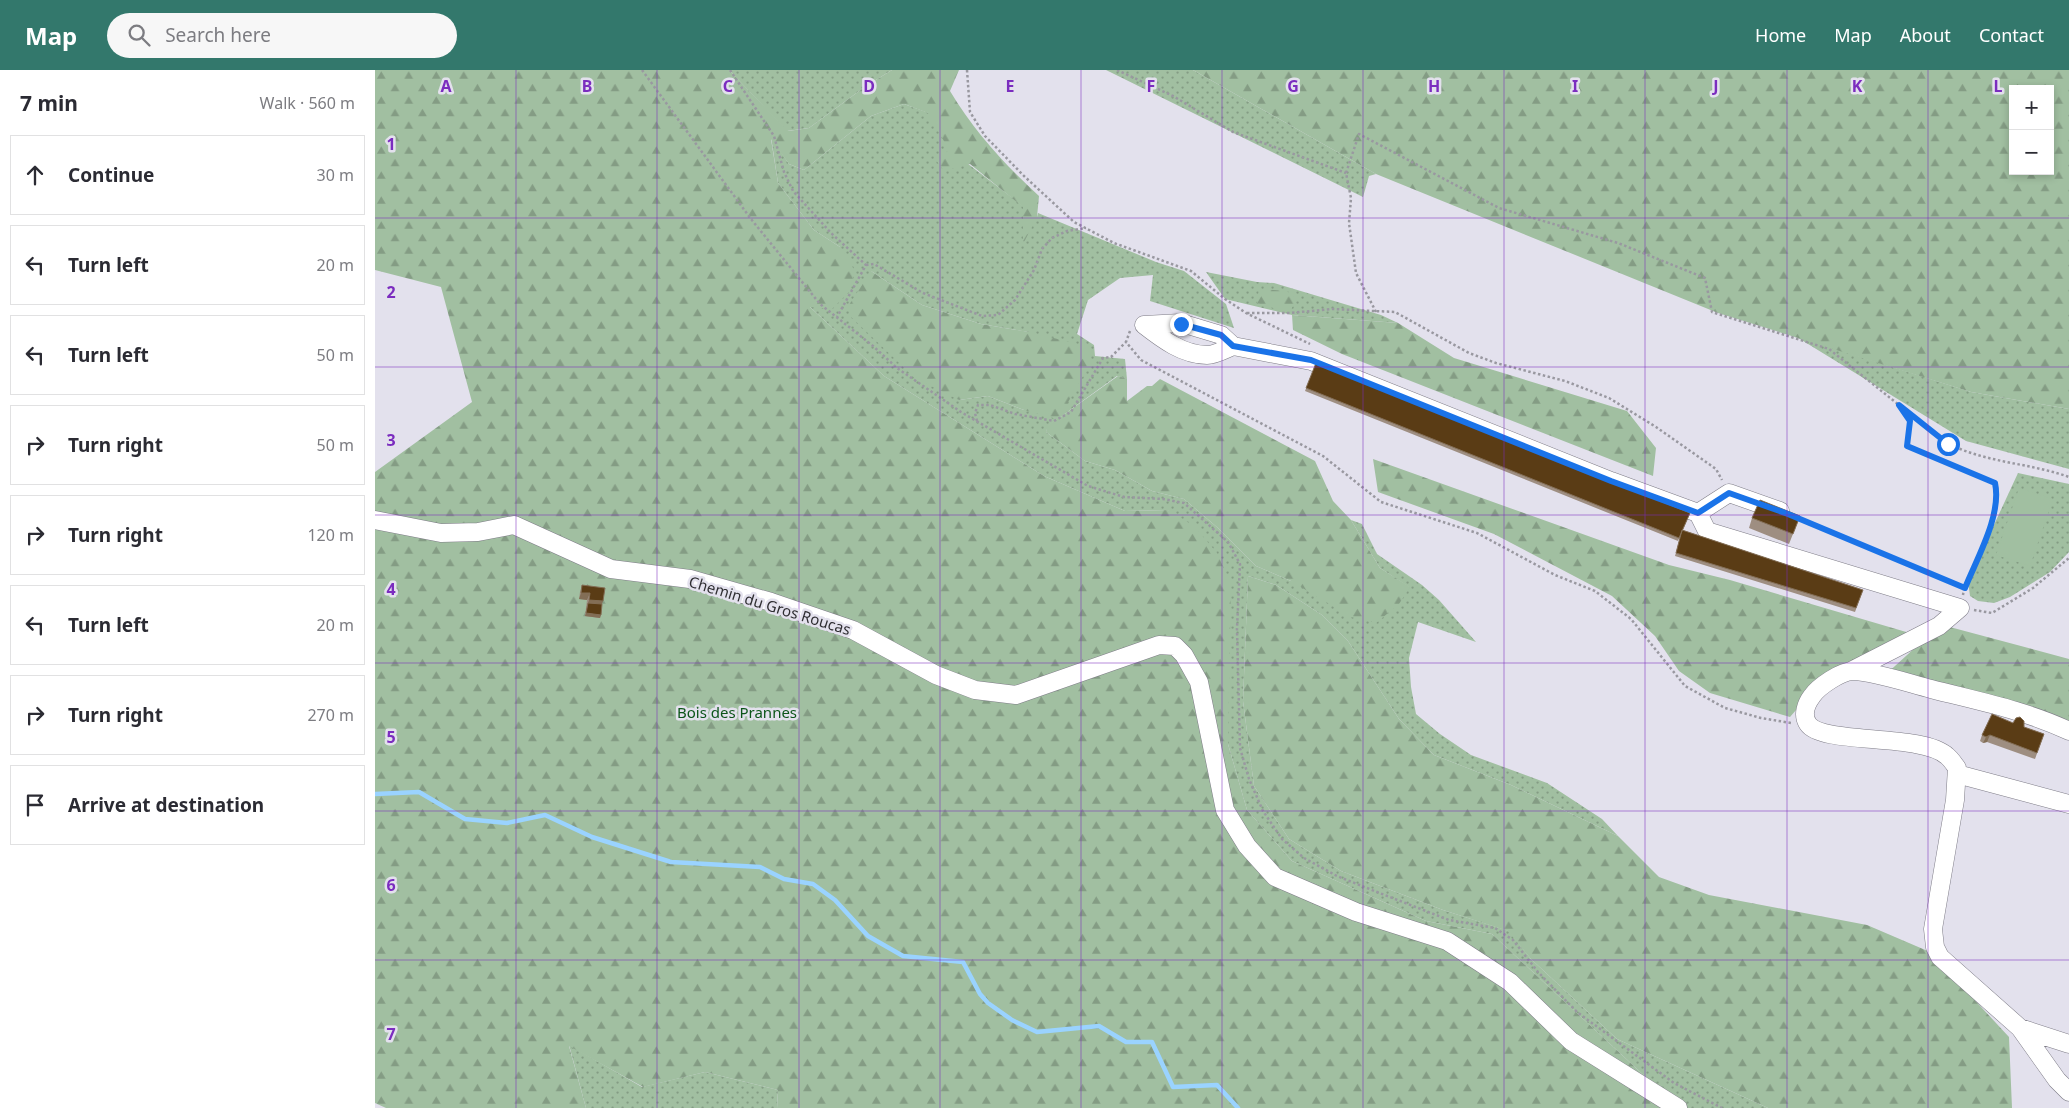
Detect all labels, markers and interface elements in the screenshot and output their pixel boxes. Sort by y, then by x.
search box [107,13,457,58]
text: Map [25,19,77,52]
icon: search [125,21,153,49]
text: Search here [165,22,271,48]
text: Home [1755,23,1806,47]
text: Map [1834,23,1872,47]
text: About [1900,23,1951,47]
text: Contact [1979,23,2044,47]
text: A [440,75,452,97]
text: B [582,75,592,97]
text: C [723,75,733,97]
text: D [863,75,875,97]
text: E [1006,75,1015,97]
text: F [1147,75,1155,97]
text: G [1287,75,1299,97]
text: H [1428,75,1440,97]
text: I [1572,75,1578,97]
text: J [1711,75,1719,97]
text: K [1852,75,1863,97]
text: L [1994,75,2003,97]
map controls [2009,85,2054,175]
button: + [2009,85,2054,130]
text: 7 min [20,89,78,117]
text: Walk · 560 m [260,92,355,114]
button: − [2009,130,2054,175]
text: 1 [386,133,396,155]
icon: ahead [21,161,49,189]
text: Continue [68,162,154,188]
text: 30 m [317,164,354,186]
icon: left [21,251,49,279]
text: Turn left [68,252,149,278]
text: 20 m [317,254,354,276]
text: 2 [386,281,396,303]
route end [1170,313,1193,336]
icon: left [21,341,49,369]
text: Turn left [68,342,149,368]
text: 50 m [317,344,354,366]
text: 3 [386,429,396,451]
icon: right [21,431,49,459]
text: Turn right [68,432,163,458]
route start [1937,433,1960,456]
text: 50 m [317,434,354,456]
icon: right [21,521,49,549]
text: Turn right [68,522,163,548]
text: 120 m [307,524,354,546]
street label: Chemin du Gros Roucas [687,571,853,639]
text: 4 [386,578,396,600]
icon: left [21,611,49,639]
text: Turn left [68,612,149,638]
text: 20 m [317,614,354,636]
icon: right [21,701,49,729]
text: Turn right [68,702,163,728]
park label: Bois des Prannes [677,702,797,722]
text: 270 m [307,704,354,726]
text: 5 [386,726,396,748]
icon: arrive [21,791,49,819]
text: Arrive at destination [68,792,264,818]
text: 6 [386,874,396,896]
text: 7 [386,1023,396,1045]

